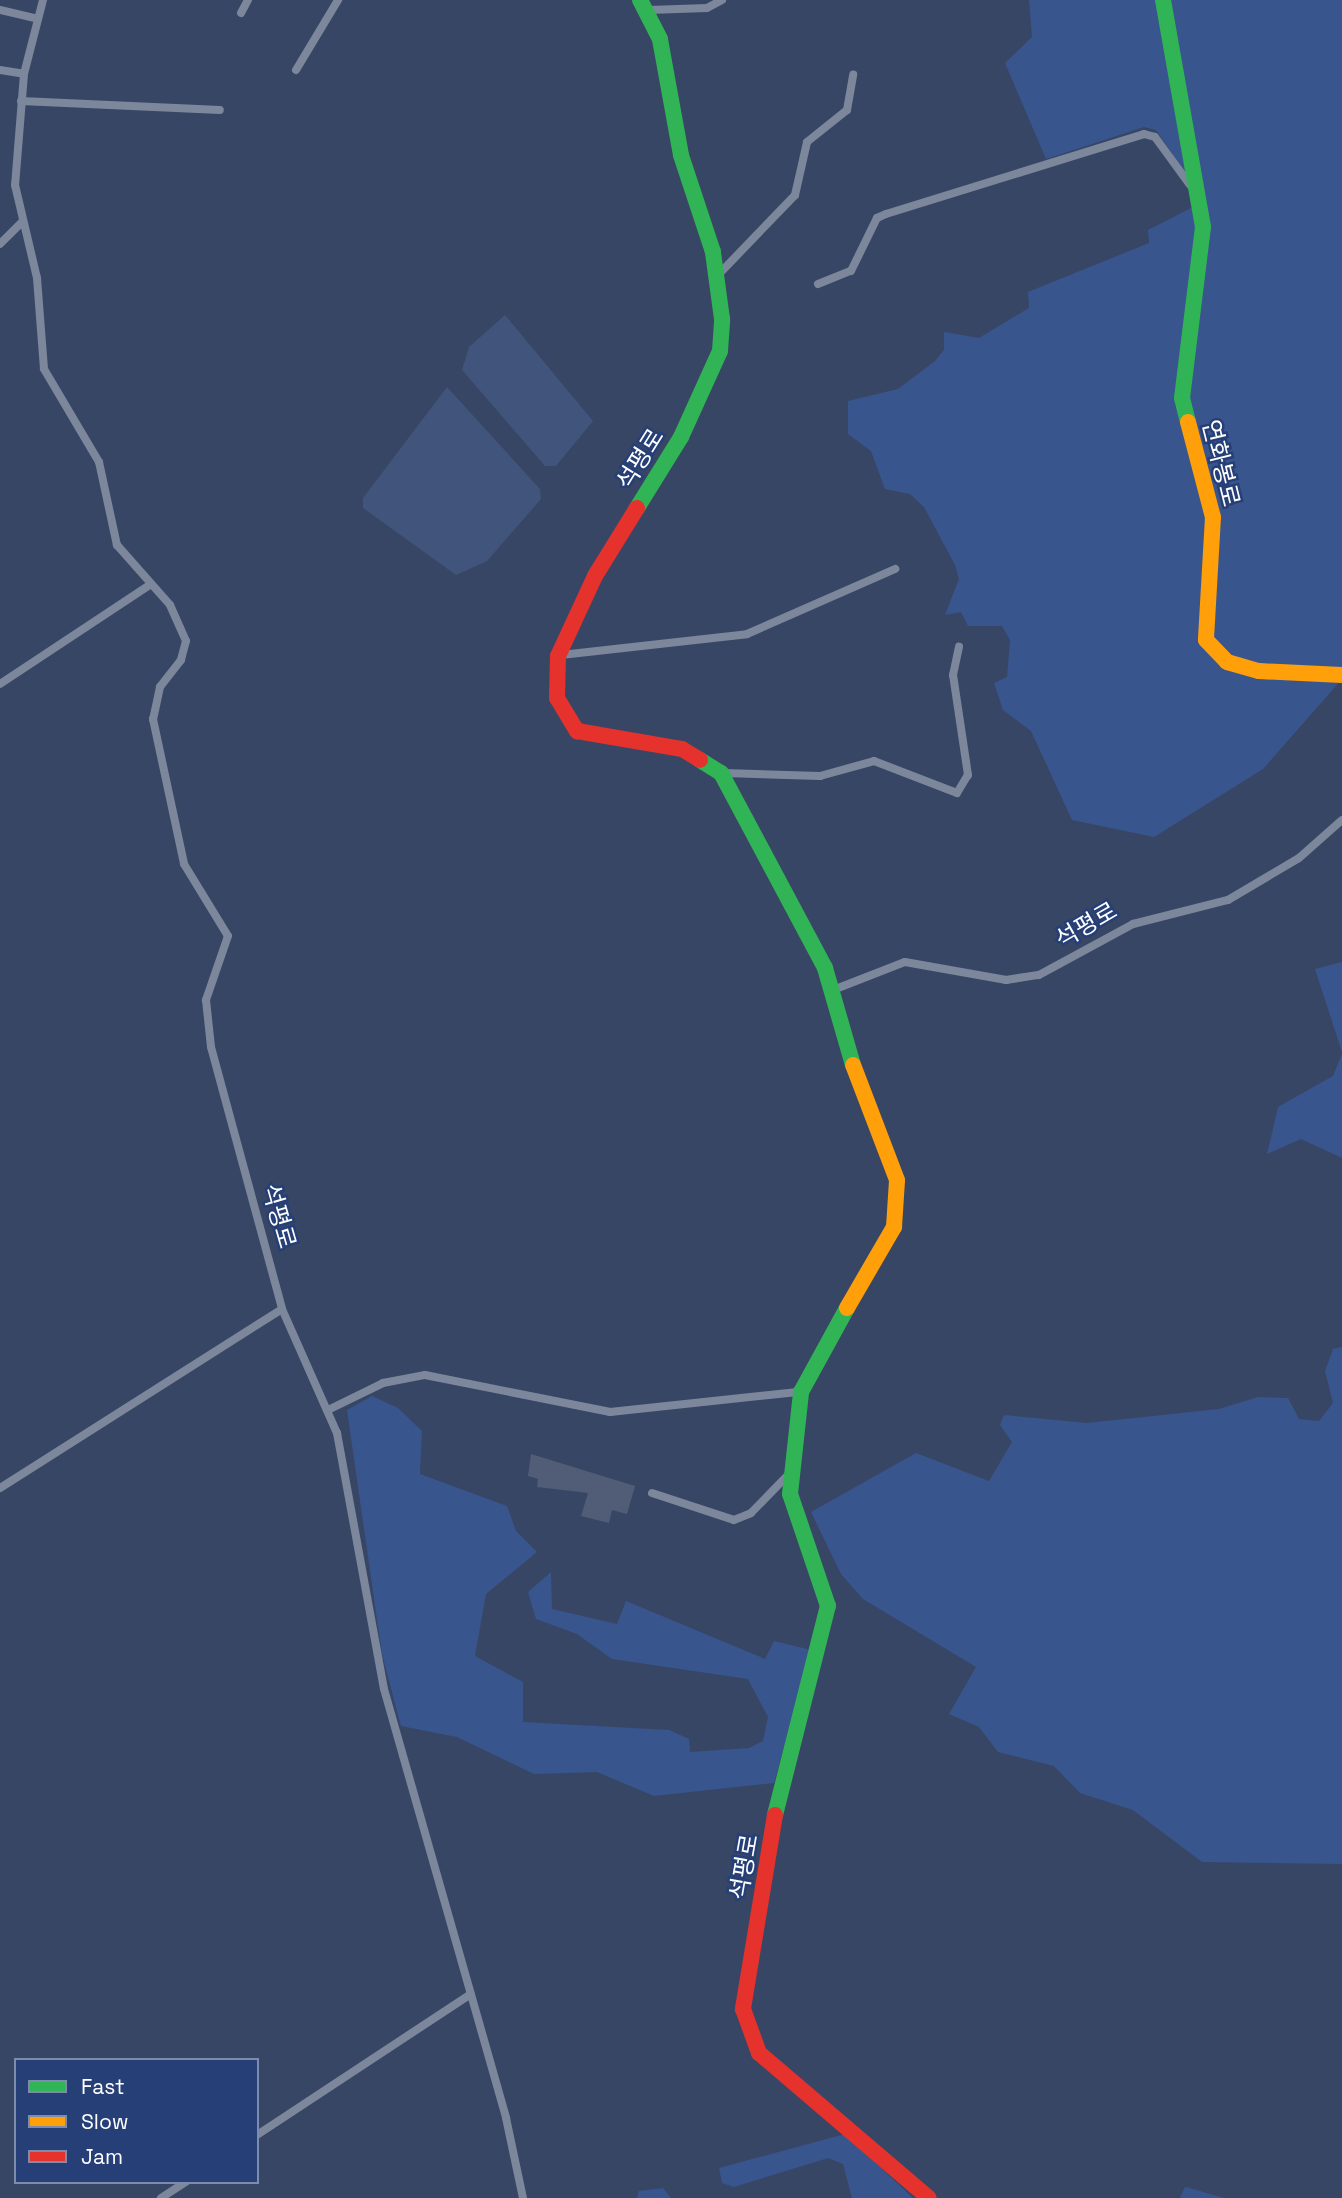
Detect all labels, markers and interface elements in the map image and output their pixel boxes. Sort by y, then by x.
street label: 연화봉로 [1196,417,1246,509]
street label: 석평로 [610,423,670,495]
street label: 석평로 [1050,896,1122,954]
street label: 석평로 [256,1180,302,1252]
street label: 석평로 [724,1832,764,1902]
legend [14,2058,259,2184]
text: Fast [81,2073,125,2100]
text: Slow [81,2108,129,2135]
text: Jam [81,2143,123,2170]

